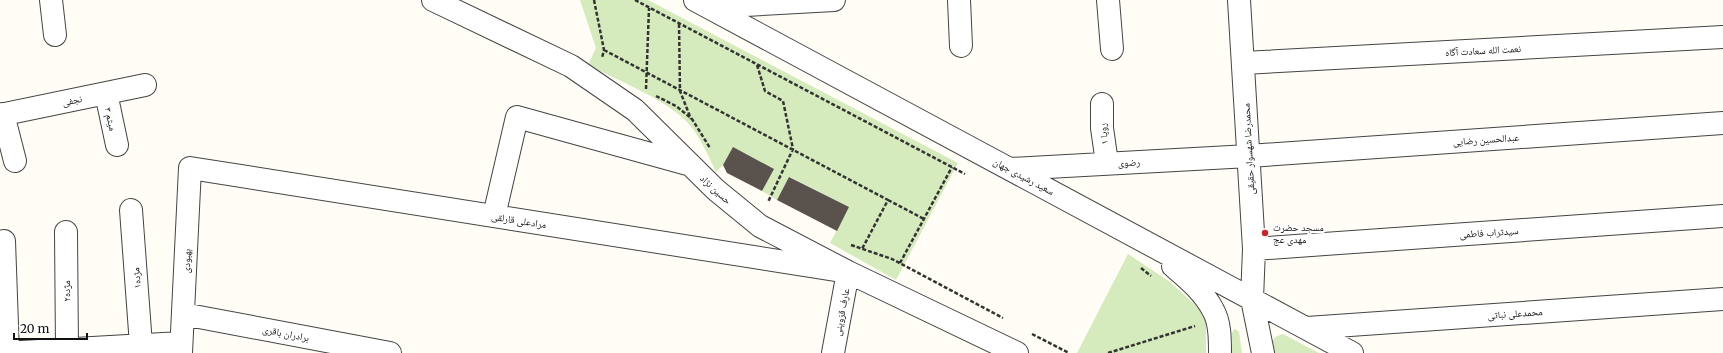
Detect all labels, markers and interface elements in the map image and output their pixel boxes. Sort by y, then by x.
street label: نعمت الله سعادت آگاه [1445,42,1522,59]
street label: نجفی [61,92,84,109]
street label: محمدرضا شهسوار حقیقی [1240,102,1257,195]
street label: میثم ۳ [101,106,119,133]
street label: رویا ۱ [1096,123,1111,145]
street label: عبدالحسین رضایی [1452,131,1520,148]
street label: سعید رشیدی جهان [991,155,1057,198]
street label: رضوی [1117,155,1141,170]
street label: حسین نژاد [697,172,735,207]
street label: مرادعلی قارلقی [491,210,548,231]
place label: مسجد حضرت مهدی عج [1273,221,1324,246]
street label: سیدتراب فاطمی [1459,224,1519,241]
marker: مسجد حضرت مهدی عج [1260,228,1270,238]
street label: بهبودی [179,248,194,274]
street label: مژده۱ [129,266,144,289]
street label: مژده۲ [60,280,73,302]
street label: عارف قزوینی [830,287,852,337]
street label: محمدعلی نباتی [1487,305,1544,322]
scale bar [14,315,87,341]
text: 20 m [20,321,49,336]
street label: برادران باقری [261,323,311,344]

